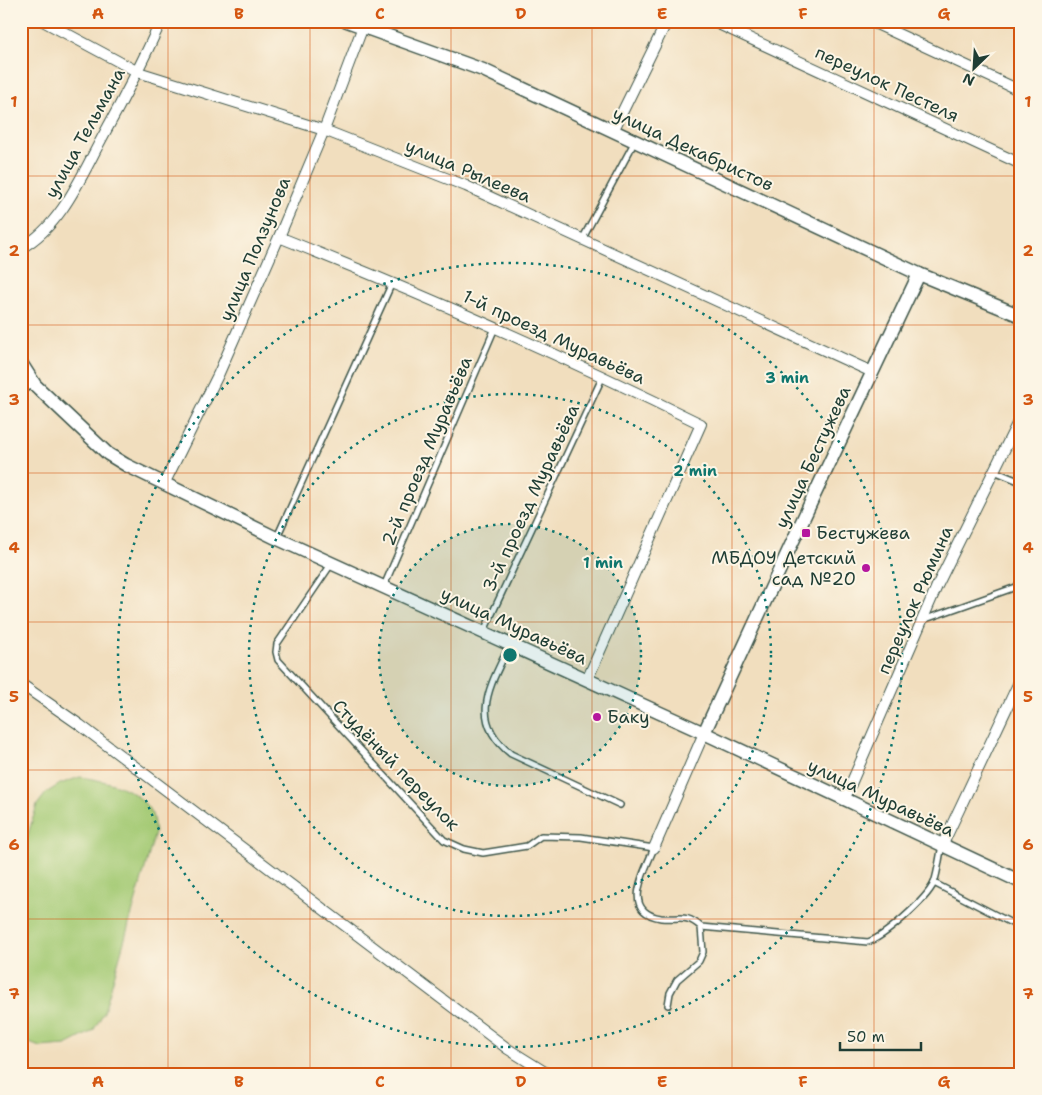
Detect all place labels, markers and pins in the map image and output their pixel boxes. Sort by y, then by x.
place label: Бестужева [816,521,910,545]
marker: Бестужева [800,527,812,539]
place label: МБДОУ Детский сад №20 [711,546,856,591]
marker: МБДОУ Детский сад №20 [860,562,872,574]
centre of rings [501,646,519,664]
place label: Баку [607,705,650,729]
marker: Баку [591,711,603,723]

